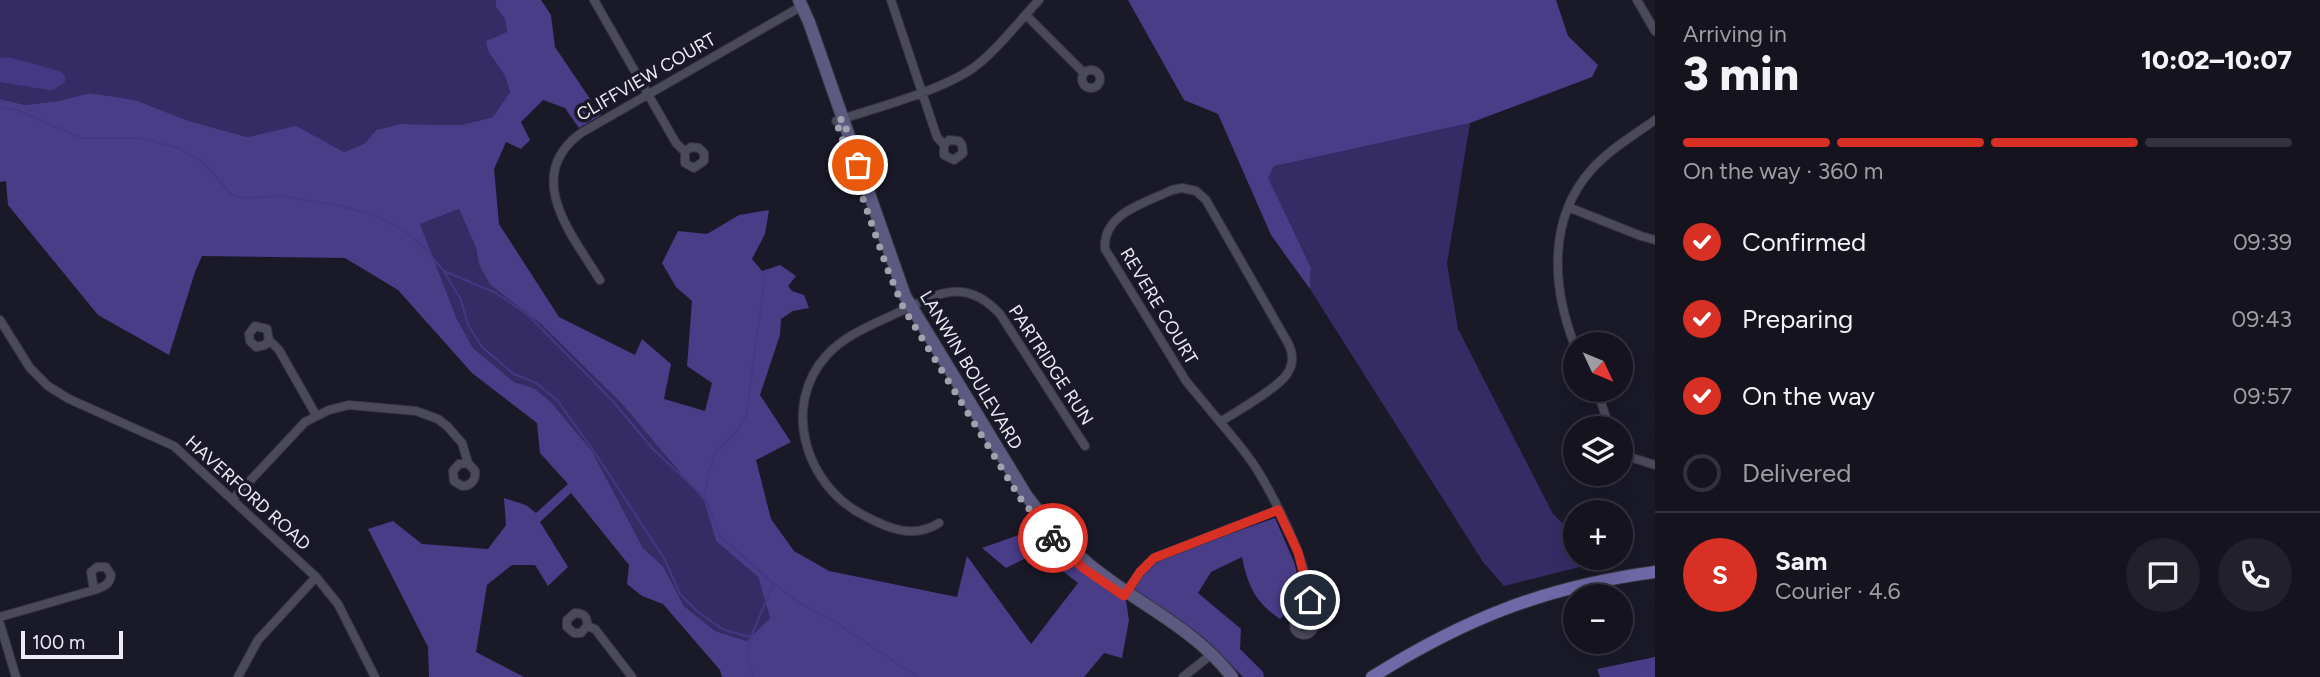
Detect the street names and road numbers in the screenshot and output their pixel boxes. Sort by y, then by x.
street label: CLIFFVIEW COURT [572,28,720,126]
street label: REVERE COURT [1116,244,1203,368]
street label: LANWIN BOULEVARD [915,287,1027,453]
street label: PARTRIDGE RUN [1004,301,1098,429]
street label: HAVERFORD ROAD [181,431,315,555]

